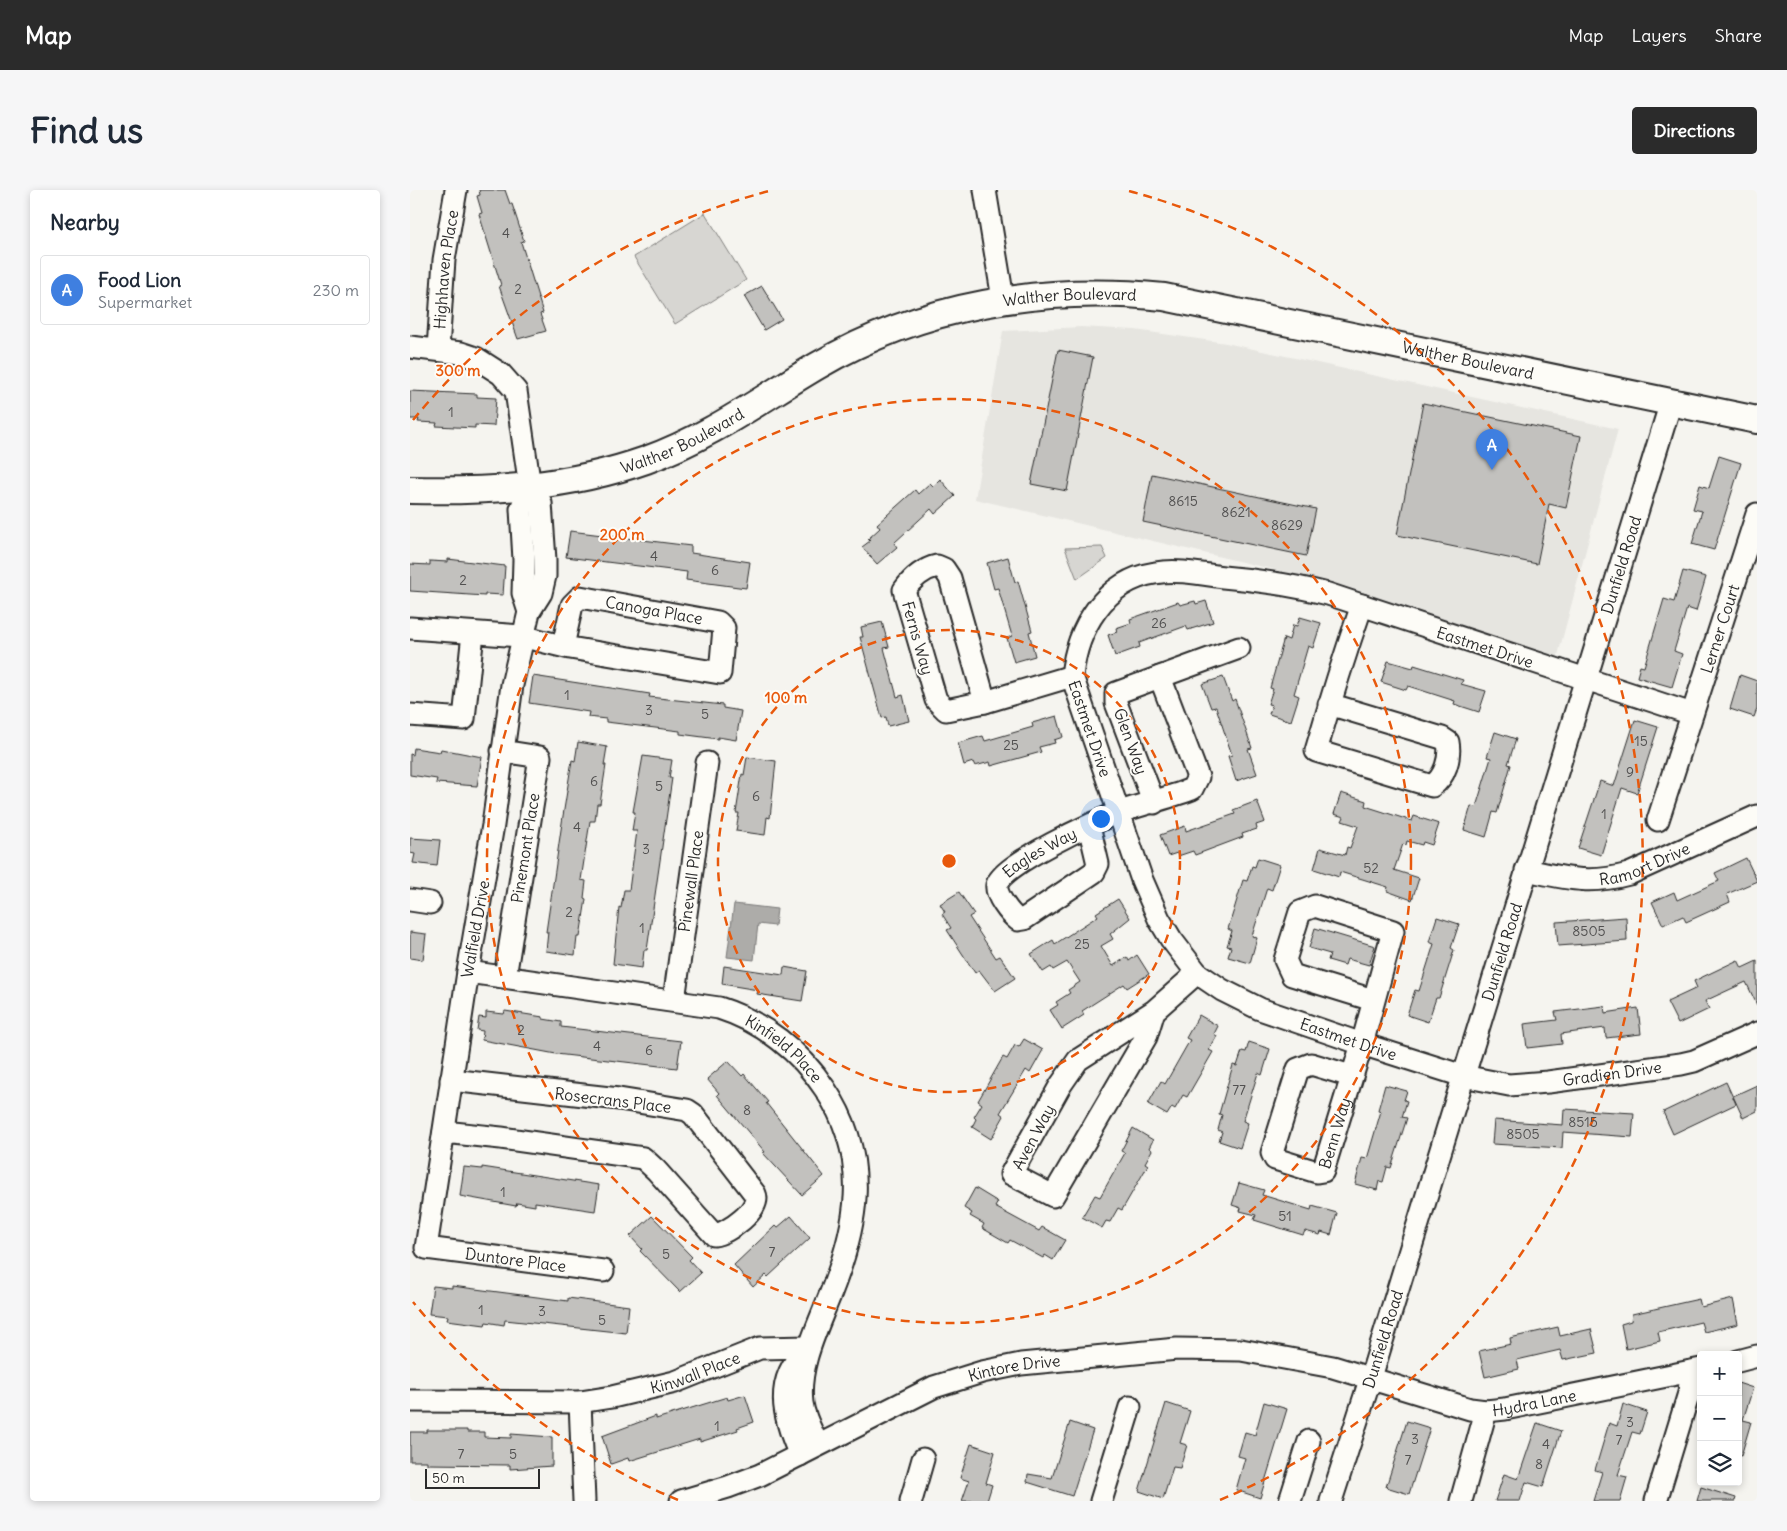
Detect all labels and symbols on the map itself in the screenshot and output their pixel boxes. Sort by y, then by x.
street label: Highhaven Place [429,208,462,330]
house number: 4 [502,224,510,242]
house number: 2 [514,280,522,298]
street label: Walther Boulevard [1002,284,1137,311]
street label: Walther Boulevard [1400,337,1536,383]
text: 300 m [436,361,481,380]
house number: 1 [448,403,454,421]
street label: Walther Boulevard [618,403,747,478]
pin: A [1476,429,1508,470]
house number: 8615 [1168,492,1198,510]
house number: 8621 [1221,503,1251,521]
street label: Dunfield Road [1596,513,1645,616]
house number: 8629 [1271,516,1303,534]
text: 200 m [600,525,644,544]
house number: 4 [650,547,658,565]
house number: 6 [711,561,719,579]
house number: 2 [459,571,467,589]
street label: Lerner Court [1696,581,1744,676]
street label: Canoga Place [604,592,704,628]
street label: Ferns Way [898,599,938,677]
house number: 26 [1151,614,1167,632]
street label: Eastmet Drive [1434,622,1536,672]
street label: Eastmet Drive [1064,678,1116,779]
house number: 1 [564,686,570,704]
text: 100 m [765,688,807,707]
house number: 3 [645,701,653,719]
house number: 5 [701,705,709,723]
street label: Glen Way [1110,705,1152,777]
house number: 15 [1634,732,1648,750]
house number: 25 [1003,736,1019,754]
house number: 9 [1626,763,1634,781]
house number: 6 [590,772,598,790]
house number: 5 [655,777,663,795]
house number: 6 [752,787,760,805]
street label: Pinemont Place [506,792,544,904]
house number: 1 [1601,805,1607,823]
your location [1088,806,1114,832]
house number: 4 [573,818,581,836]
street label: Eagles Way [998,823,1080,882]
street label: Pinewall Place [674,829,708,933]
street label: Ramort Drive [1598,838,1693,889]
house number: 3 [642,840,650,858]
centre of rings [940,852,958,870]
house number: 52 [1363,859,1379,877]
street label: Walfield Drive [457,879,493,979]
street label: Dunfield Road [1477,900,1526,1004]
house number: 2 [565,903,573,921]
house number: 1 [639,919,645,937]
house number: 8505 [1572,922,1606,940]
house number: 25 [1074,935,1090,953]
street label: Kinfield Place [742,1010,827,1086]
street label: Eastmet Drive [1297,1014,1399,1064]
house number: 2 [517,1021,525,1039]
house number: 4 [593,1037,601,1055]
house number: 6 [645,1041,653,1059]
street label: Gradien Drive [1561,1057,1663,1090]
house number: 77 [1232,1081,1246,1099]
street label: Rosecrans Place [553,1083,673,1117]
street label: Benn Way [1314,1095,1355,1171]
house number: 8 [743,1101,751,1119]
street label: Aven Way [1007,1101,1059,1173]
house number: 8515 [1568,1113,1598,1131]
house number: 8505 [1506,1125,1540,1143]
house number: 1 [500,1183,506,1201]
house number: 51 [1278,1207,1292,1225]
street label: Duntore Place [464,1243,567,1276]
house number: 7 [769,1243,776,1261]
house number: 5 [662,1245,670,1263]
street label: Dunfield Road [1358,1287,1407,1391]
house number: 1 [478,1301,484,1319]
house number: 3 [538,1302,546,1320]
house number: 5 [598,1311,606,1329]
street label: Kinwall Place [648,1347,743,1398]
street label: Kintore Drive [965,1350,1061,1386]
street label: Hydra Lane [1491,1385,1578,1420]
house number: 3 [1626,1413,1634,1431]
house number: 1 [714,1417,720,1435]
house number: 3 [1411,1430,1419,1448]
house number: 7 [1616,1431,1623,1449]
house number: 4 [1542,1435,1550,1453]
house number: 7 [458,1445,465,1463]
house number: 5 [509,1445,517,1463]
house number: 7 [1405,1451,1412,1469]
house number: 8 [1535,1455,1543,1473]
scale bar [425,1466,540,1489]

